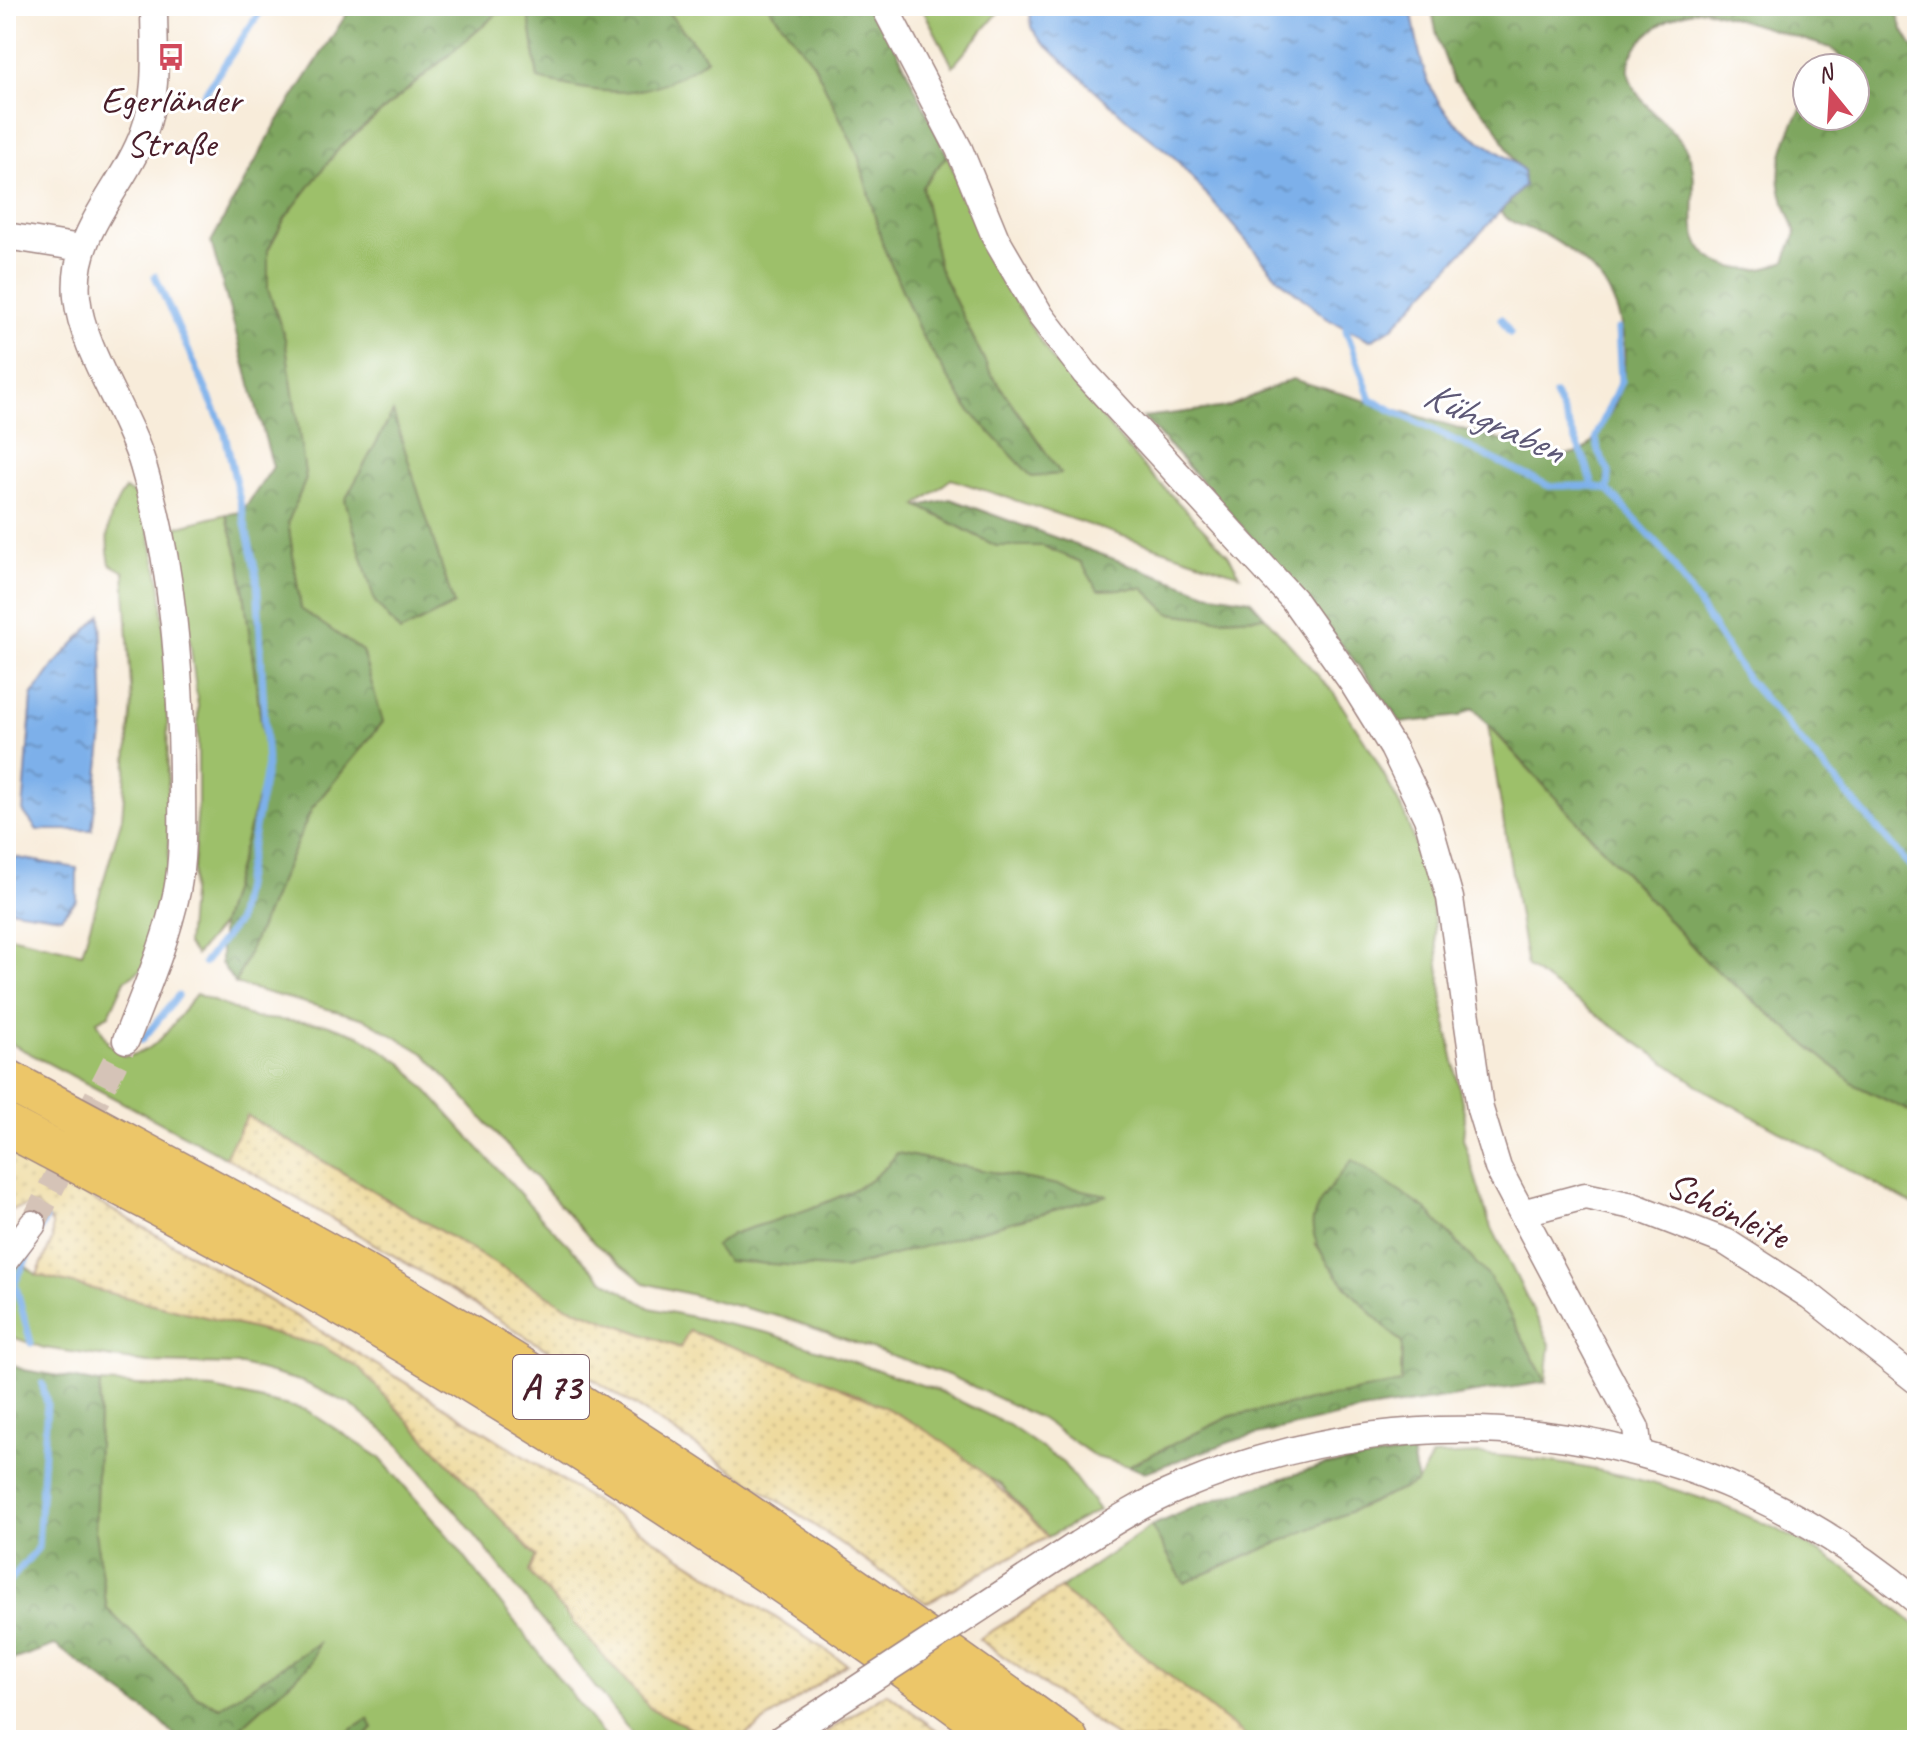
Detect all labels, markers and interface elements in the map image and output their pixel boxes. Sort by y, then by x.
bus stop icon: Egerländer Straße [156,42,186,72]
north arrow [1791,52,1871,132]
text: N [1814,57,1839,89]
place label: Egerländer Straße [101,76,245,167]
water label: Kühgraben [1416,369,1574,476]
street label: Schönleite [1659,1160,1799,1261]
road number: A 73 [513,1355,589,1419]

